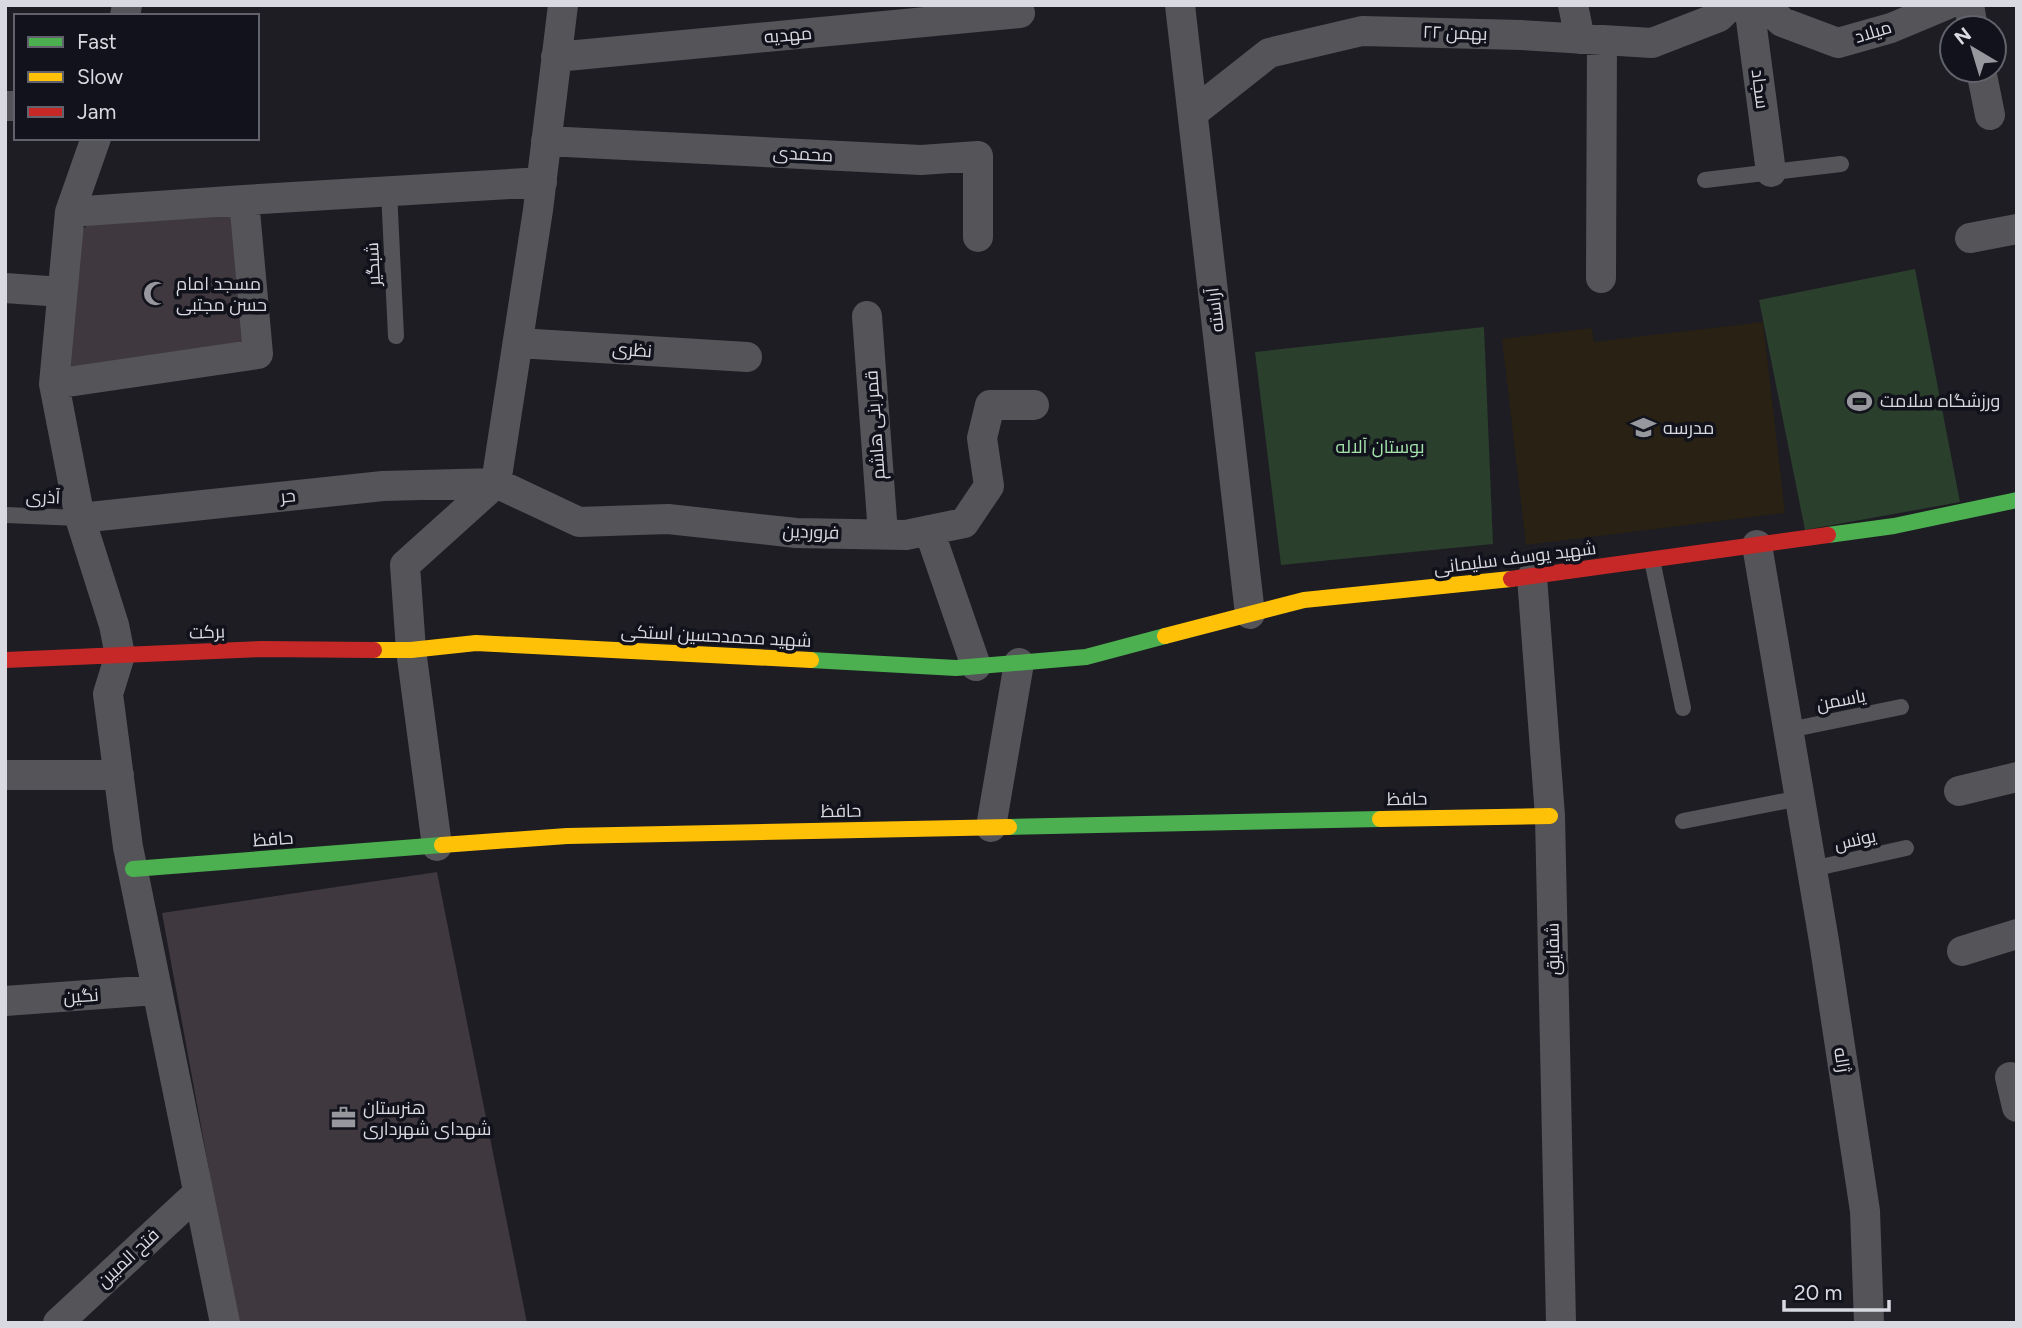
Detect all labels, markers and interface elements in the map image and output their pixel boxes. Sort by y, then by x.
legend [14,14,259,140]
north arrow [1938,14,2008,84]
street label: میلاد [1852,16,1894,48]
street label: ۲۲ بهمن [1422,21,1488,45]
street label: مهدیه [763,22,813,48]
text: N [1950,22,1976,50]
text: Fast [77,29,117,54]
text: Slow [77,64,123,89]
street label: سجاد [1747,68,1773,110]
text: Jam [77,99,116,124]
street label: محمدی [772,141,834,167]
street label: شبگیر [361,242,385,287]
place label: مسجد امام حسن مجتبی [176,273,267,316]
mosque icon: مسجد امام حسن مجتبی [142,280,170,308]
street label: آراسته [1201,286,1229,334]
street label: نظری [611,338,653,362]
street label: قمر بنی هاشم [860,369,891,481]
sports icon: ورزشگاه سلامت [1846,387,1874,415]
place label: ورزشگاه سلامت [1880,390,2000,412]
school or university icon: مدرسه [1629,414,1657,442]
place label: مدرسه [1663,417,1714,439]
park label: بوستان آلاله [1336,436,1424,458]
street label: حر [278,484,297,508]
street label: آذری [25,485,61,509]
street label: فروردین [782,520,840,544]
street label: شهید یوسف سلیمانی [1432,537,1598,579]
street label: برکت [189,620,225,644]
street label: شهید محمدحسین استکی [620,620,812,652]
street label: یاسمن [1814,684,1868,716]
street label: حافظ [1387,788,1427,810]
street label: حافظ [821,800,861,822]
street label: یونس [1832,824,1878,855]
street label: حافظ [252,827,294,851]
street label: شقایق [1542,922,1565,976]
street label: نگین [63,984,99,1008]
street label: ژاله [1829,1046,1855,1074]
place label: هنرستان شهدای شهرداری [363,1097,491,1140]
office icon: هنرستان شهدای شهرداری [329,1104,357,1132]
street label: فتح المبین [92,1224,164,1293]
scale bar [1784,1268,1889,1312]
text: 20 m [1794,1280,1842,1305]

